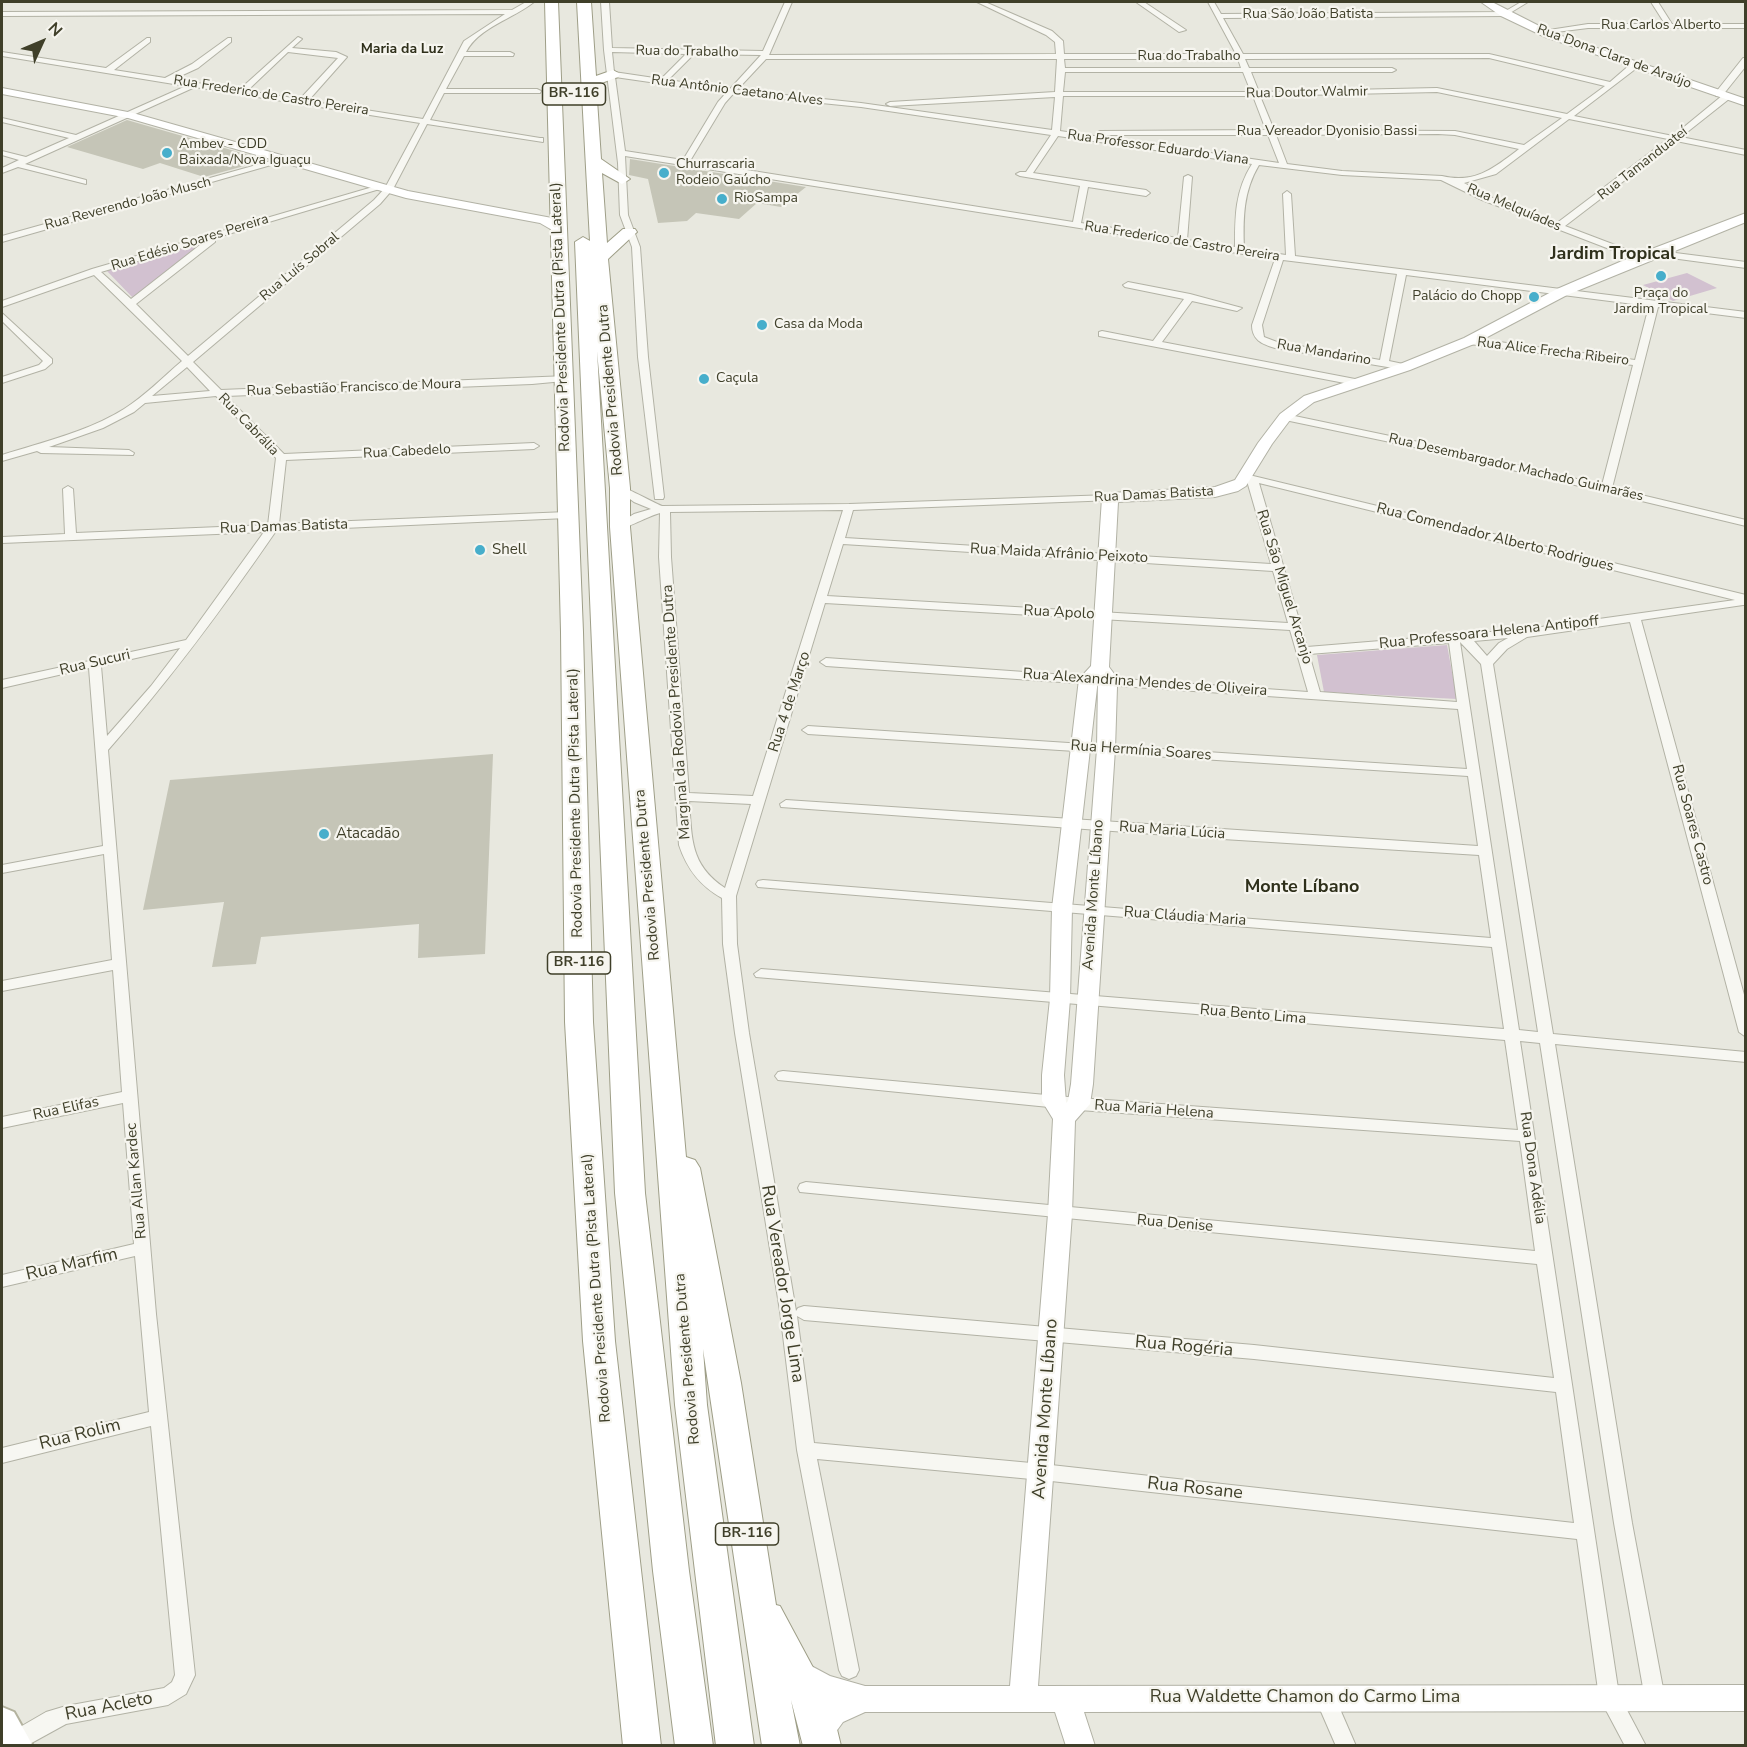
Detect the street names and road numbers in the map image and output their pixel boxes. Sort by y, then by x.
street label: Rua São João Batista [1243,7,1373,23]
street label: Rua Carlos Alberto [1601,18,1721,34]
street label: Rua Dona Clara de Araújo [1535,21,1693,93]
street label: Rua do Trabalho [635,43,739,61]
street label: Rua do Trabalho [1138,49,1240,65]
street label: Rua Frederico de Castro Pereira [172,72,370,120]
street label: Rua Antônio Caetano Alves [650,72,824,110]
road number: BR-116 [542,83,606,105]
street label: Rua Doutor Walmir [1246,84,1368,102]
street label: Rua Vereador Dyonisio Bassi [1237,124,1417,140]
street label: Rua Tamanduateí [1595,124,1691,204]
street label: Rua Professor Eduardo Viana [1066,127,1250,169]
street label: Rua Reverendo João Musch [43,174,213,234]
street label: Rua Melquíades [1464,181,1564,235]
street label: Rodovia Presidente Dutra (Pista Lateral) [547,182,575,452]
street label: Rua Edésio Soares Pereira [109,211,271,275]
street label: Rua Frederico de Castro Pereira [1083,218,1281,266]
street label: Rua Luís Sobral [257,229,343,305]
street label: Rodovia Presidente Dutra [595,304,627,476]
street label: Rua Alice Frecha Ribeiro [1476,334,1630,370]
street label: Rua Mandarino [1276,336,1372,370]
street label: Rua Sebastião Francisco de Moura [246,376,462,400]
street label: Rua Cabrália [214,390,282,460]
street label: Rua Desembargador Machado Guimarães [1387,430,1645,506]
street label: Rua Cabedelo [363,441,451,463]
street label: Rua Damas Batista [1094,483,1214,507]
street label: Rua Comendador Alberto Rodrigues [1374,500,1616,576]
street label: Rua São Miguel Arcanjo [1252,507,1316,667]
street label: Rua Damas Batista [220,516,348,538]
street label: Rua Maida Afrânio Peixoto [969,540,1149,568]
street label: Marginal da Rodovia Presidente Dutra [659,584,695,840]
street label: Rua Apolo [1023,602,1095,624]
street label: Rua Professoara Helena Antipoff [1378,613,1600,653]
street label: Rua Sucuri [58,646,132,680]
street label: Rua 4 de Março [765,649,815,755]
street label: Rua Alexandrina Mendes de Oliveira [1022,665,1268,701]
street label: Rodovia Presidente Dutra (Pista Lateral) [565,668,587,938]
street label: Rua Hermínia Soares [1070,737,1212,765]
street label: Rua Soares Castro [1667,763,1717,887]
street label: Rodovia Presidente Dutra [632,789,664,961]
street label: Rua Maria Lúcia [1118,818,1226,844]
street label: Avenida Monte Líbano [1080,819,1108,971]
street label: Rua Cláudia Maria [1123,904,1247,930]
road number: BR-116 [548,952,610,974]
street label: Rua Bento Lima [1199,1001,1307,1029]
street label: Rua Elifas [31,1093,101,1125]
street label: Rua Maria Helena [1094,1097,1214,1123]
street label: Rua Dona Adélia [1515,1111,1549,1225]
street label: Rua Allan Kardec [123,1122,151,1240]
street label: Rodovia Presidente Dutra (Pista Lateral) [579,1153,615,1423]
street label: Rua Vereador Jorge Lima [756,1184,808,1384]
street label: Rua Denise [1136,1212,1214,1236]
street label: Rua Marfim [24,1244,120,1286]
street label: Rodovia Presidente Dutra [672,1273,704,1445]
street label: Avenida Monte Líbano [1029,1318,1063,1500]
street label: Rua Rogéria [1134,1332,1234,1362]
street label: Rua Rolim [37,1414,123,1456]
street label: Rua Rosane [1146,1473,1244,1505]
road number: BR-116 [716,1523,778,1545]
street label: Rua Waldette Chamon do Carmo Lima [1150,1687,1460,1709]
street label: Rua Acleto [63,1688,155,1726]

